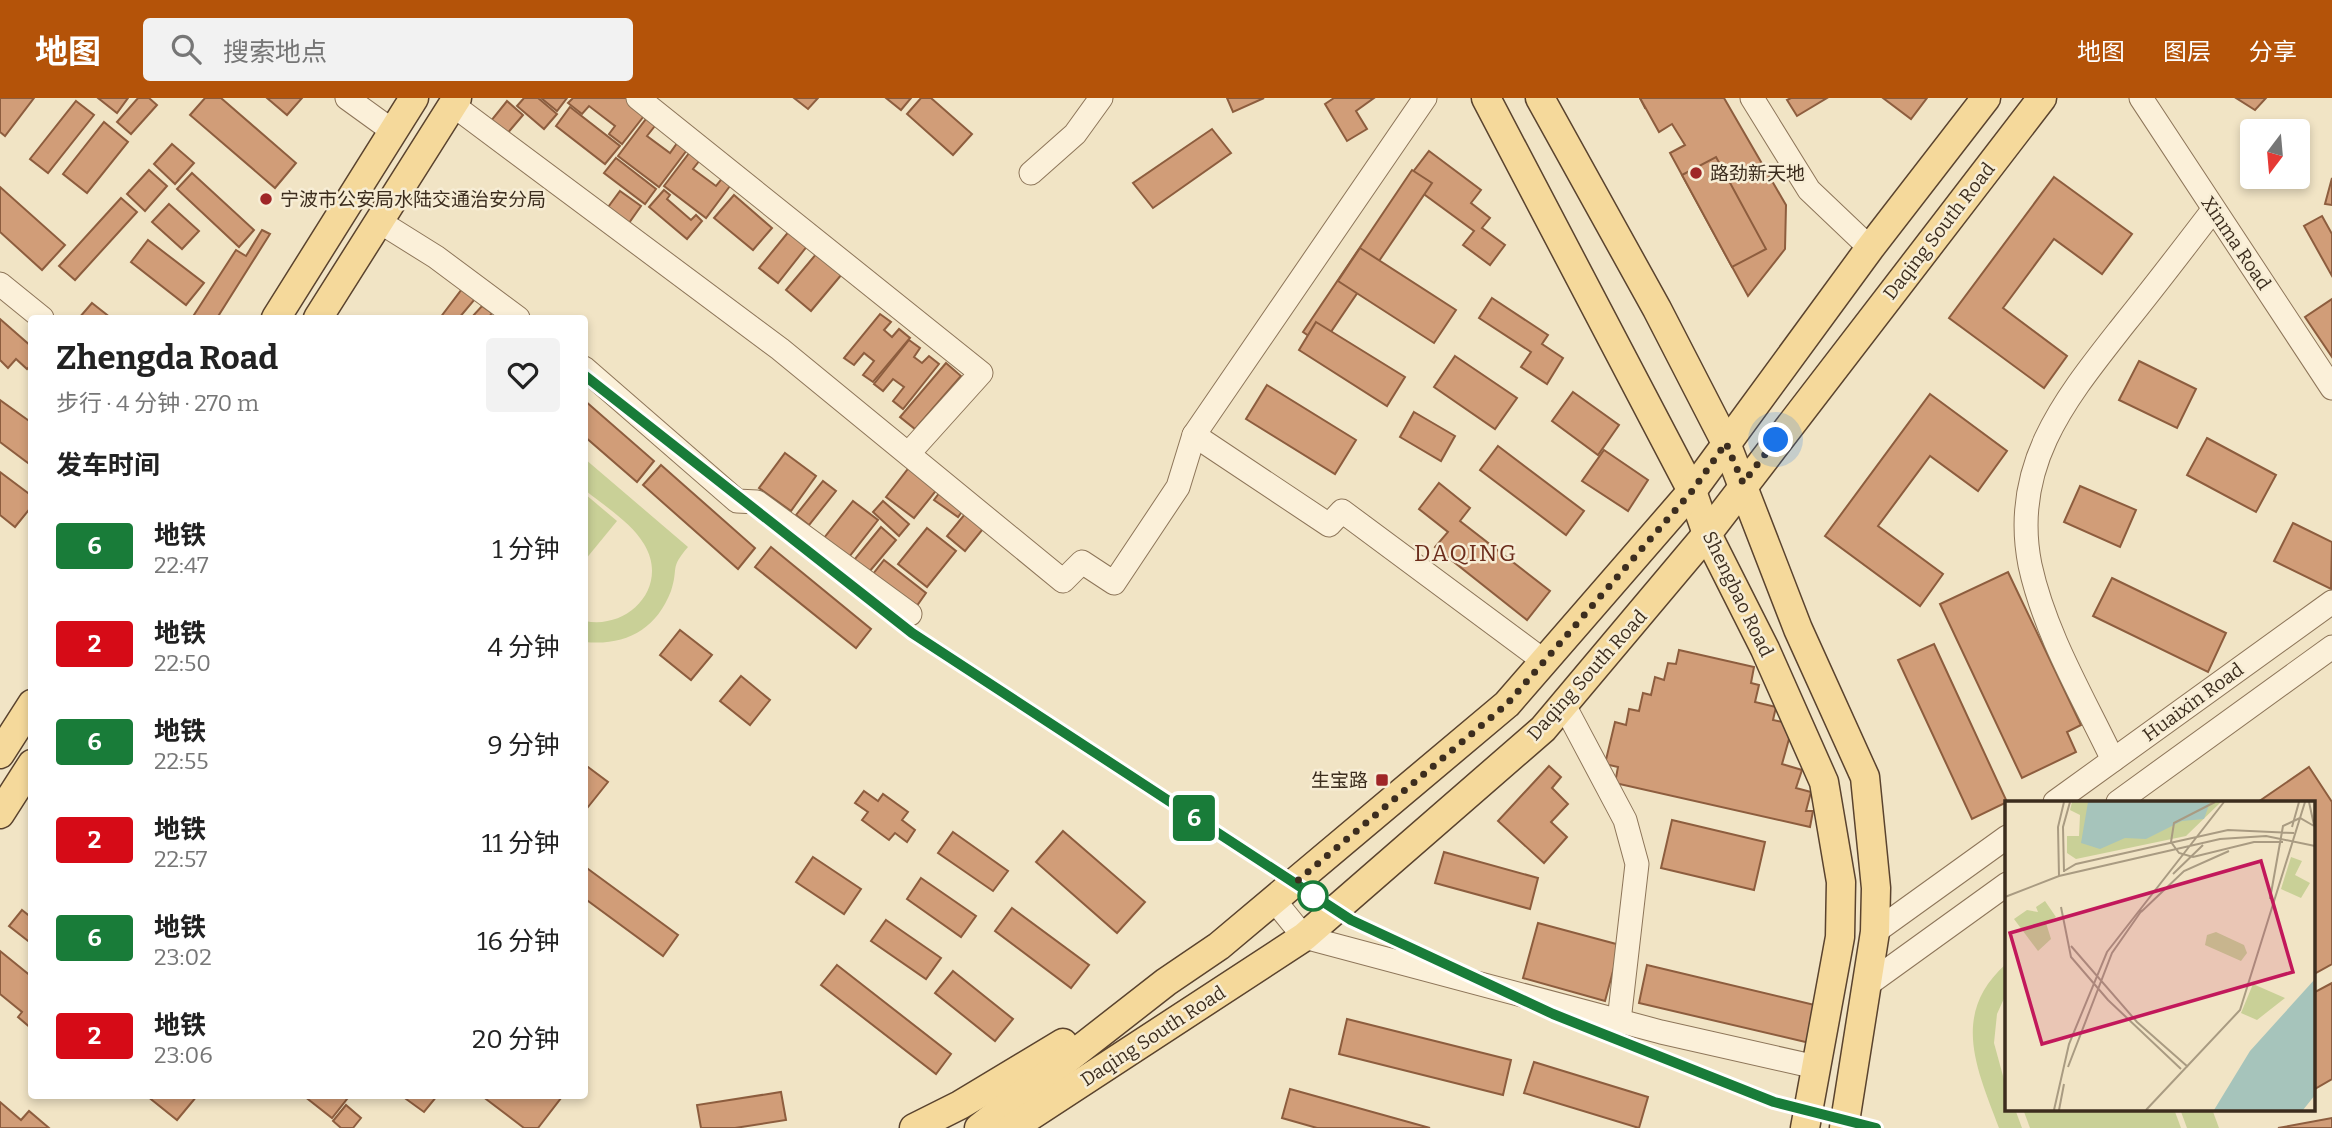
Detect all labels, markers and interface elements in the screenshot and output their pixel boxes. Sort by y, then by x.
search box [143,18,633,81]
icon: search [167,30,205,68]
text: 地图 [35,32,101,72]
text: 搜索地点 [223,37,327,68]
text: 地图 [2077,38,2125,66]
text: 图层 [2163,38,2211,66]
text: 分享 [2249,38,2297,66]
north arrow [2240,119,2310,189]
map controls [2240,119,2310,189]
street label: Daqing South Road [1878,158,2000,304]
place label: 路劲新天地 [1710,162,1805,185]
marker: 路劲新天地 [1688,165,1704,181]
place label: 宁波市公安局水陆交通治安分局 [280,188,546,211]
marker: 宁波市公安局水陆交通治安分局 [258,191,274,207]
street label: Xinma Road [2196,192,2276,294]
text: Zhengda Road [56,338,278,378]
button: heart [486,338,560,412]
text: 步行 · 4 分钟 · 270 m [56,389,259,417]
your location [1758,422,1793,457]
text: 发车时间 [56,450,160,481]
text: 地铁 [154,520,206,551]
street label: Shengbao Road [1698,527,1778,661]
text: 6 [87,532,102,560]
text: 1 分钟 [492,534,560,565]
district label: DAQING [1414,539,1518,567]
text: 22:47 [154,551,209,579]
street label: Daqing South Road [1522,605,1652,745]
text: 地铁 [154,618,206,649]
text: 2 [88,630,101,658]
text: 4 分钟 [488,632,560,663]
text: 22:50 [154,649,211,677]
street label: Huaixin Road [2138,658,2248,746]
text: 地铁 [154,716,206,747]
text: 6 [87,728,102,756]
text: 9 分钟 [488,730,560,761]
text: 22:55 [154,747,208,775]
place label: 生宝路 [1311,769,1368,792]
marker: 生宝路 [1374,772,1390,788]
line badge: 6 [1171,795,1217,841]
inset map [2005,801,2314,1110]
text: 6 [1187,804,1201,832]
text: 地铁 [154,814,206,845]
text: 2 [88,826,101,854]
text: 11 分钟 [482,828,560,859]
text: 22:57 [154,845,207,873]
unlabelled marker [1298,881,1328,911]
text: 地铁 [154,912,206,943]
text: 6 [87,924,102,952]
text: 16 分钟 [477,926,560,957]
text: 23:02 [154,943,212,971]
street label: Daqing South Road [1076,981,1230,1091]
text: 地铁 [154,1010,206,1041]
text: 2 [88,1022,101,1050]
text: 20 分钟 [472,1024,560,1055]
text: 23:06 [154,1041,213,1069]

